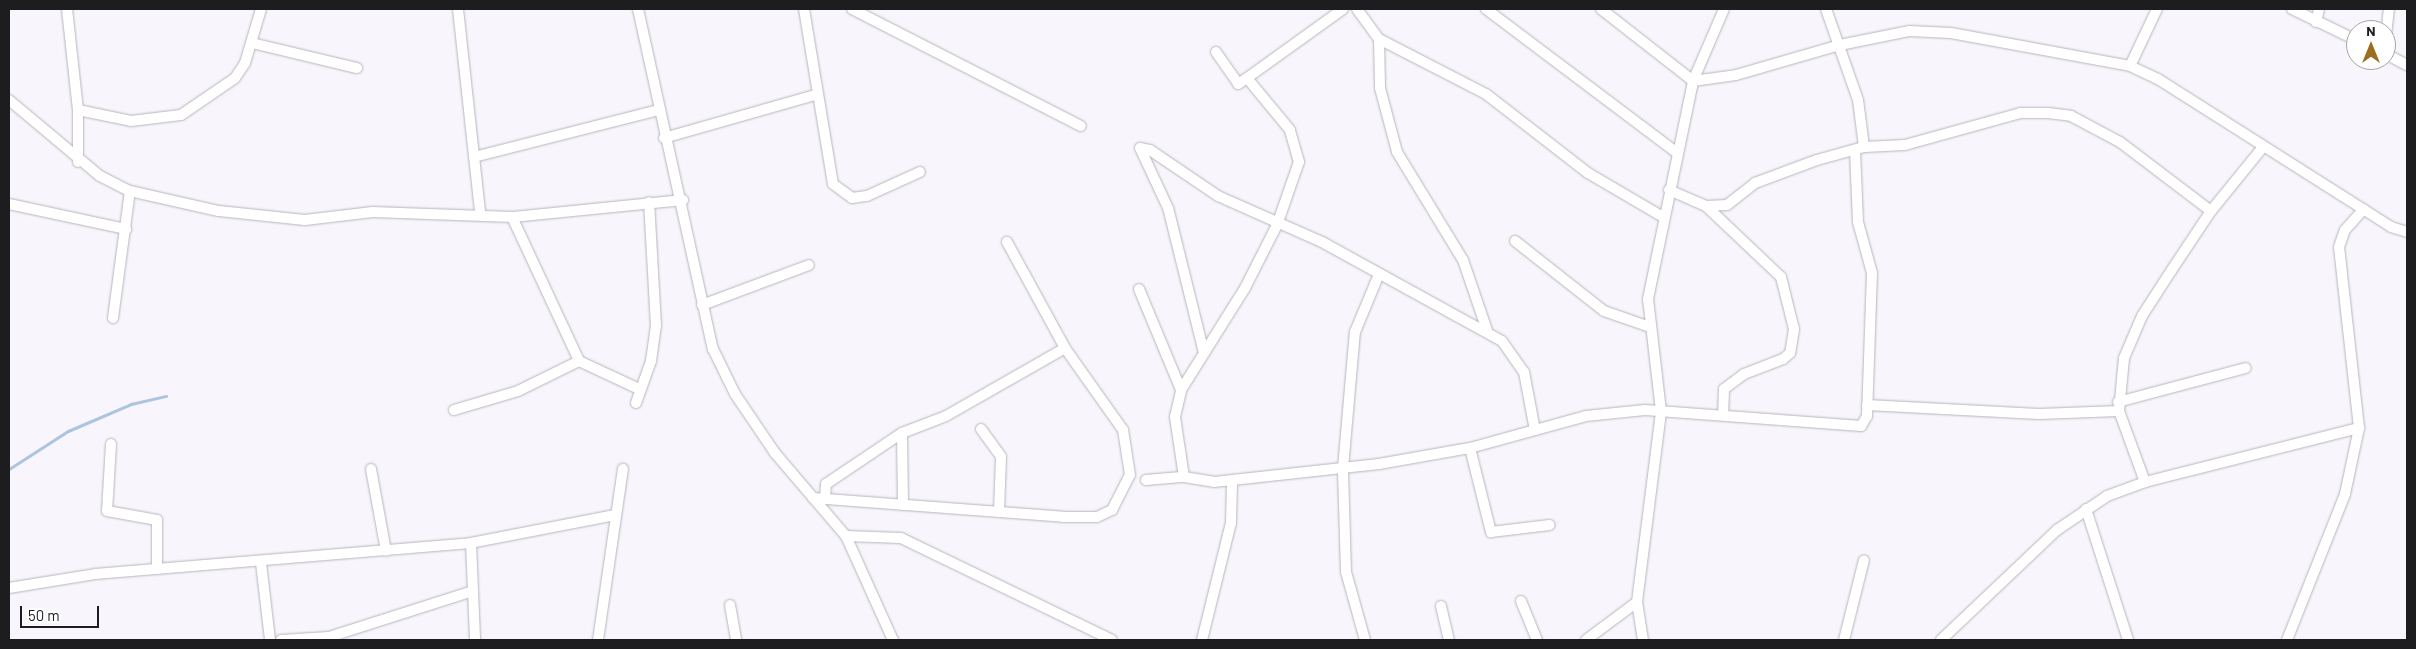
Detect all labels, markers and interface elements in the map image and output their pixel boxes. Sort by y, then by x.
north arrow [2346,20,2396,70]
text: N [2366,22,2376,39]
scale bar [22,596,101,628]
text: 50 m [28,606,60,624]

